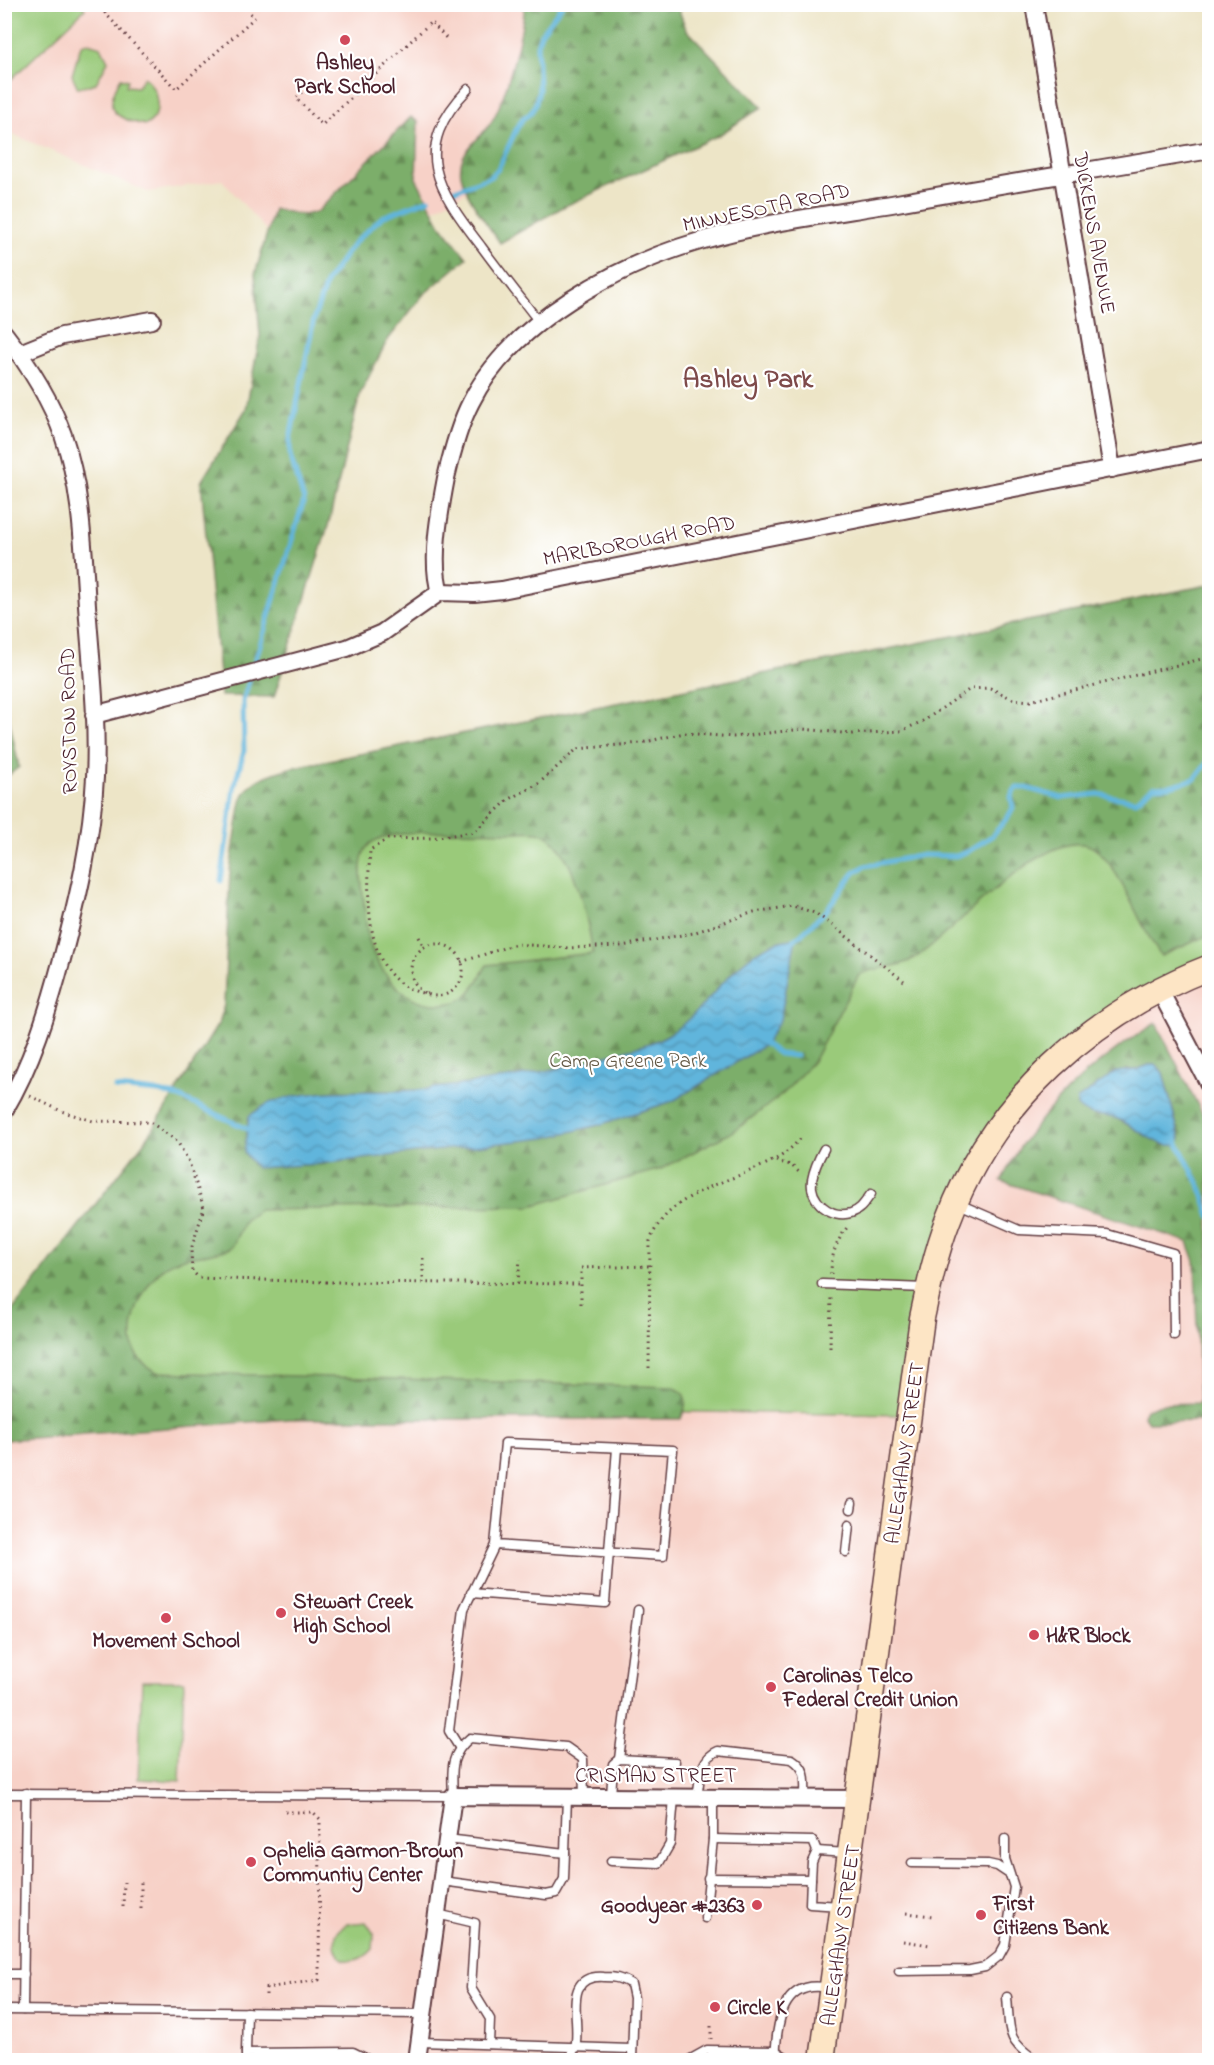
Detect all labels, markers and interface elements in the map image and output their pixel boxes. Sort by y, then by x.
marker: Ashley Park School [338,33,352,47]
place label: Ashley Park School [295,49,396,103]
street label: DICKENS AVENUE [1064,149,1122,316]
street label: MINNESOTA ROAD [680,177,853,241]
district label: Ashley Park [683,361,814,400]
street label: MARLBOROUGH ROAD [541,509,738,575]
street label: ROYSTON ROAD [54,647,86,794]
park label: Camp Greene Park [549,1047,707,1077]
street label: ALLEGHANY STREET [878,1360,934,1546]
place label: Stewart Creek High School [293,1588,414,1644]
marker: Stewart Creek High School [274,1606,288,1620]
marker: Movement School [159,1611,173,1625]
place label: H&R Block [1046,1622,1131,1652]
place label: Movement School [92,1627,240,1657]
marker: H&R Block [1027,1628,1041,1642]
place label: Carolinas Telco Federal Credit Union [782,1662,958,1716]
marker: Carolinas Telco Federal Credit Union [764,1680,778,1694]
street label: CRISMAN STREET [575,1762,737,1792]
place label: Ophelia Garmon-Brown Communtiy Center [263,1837,463,1893]
street label: ALLEGHANY STREET [814,1842,870,2028]
marker: Ophelia Garmon-Brown Communtiy Center [244,1855,258,1869]
place label: First Citizens Bank [992,1890,1109,1944]
place label: Goodyear #2363 [601,1892,745,1924]
marker: Goodyear #2363 [750,1898,764,1912]
marker: First Citizens Bank [974,1908,988,1922]
place label: Circle K [727,1994,787,2024]
marker: Circle K [708,2000,722,2014]

